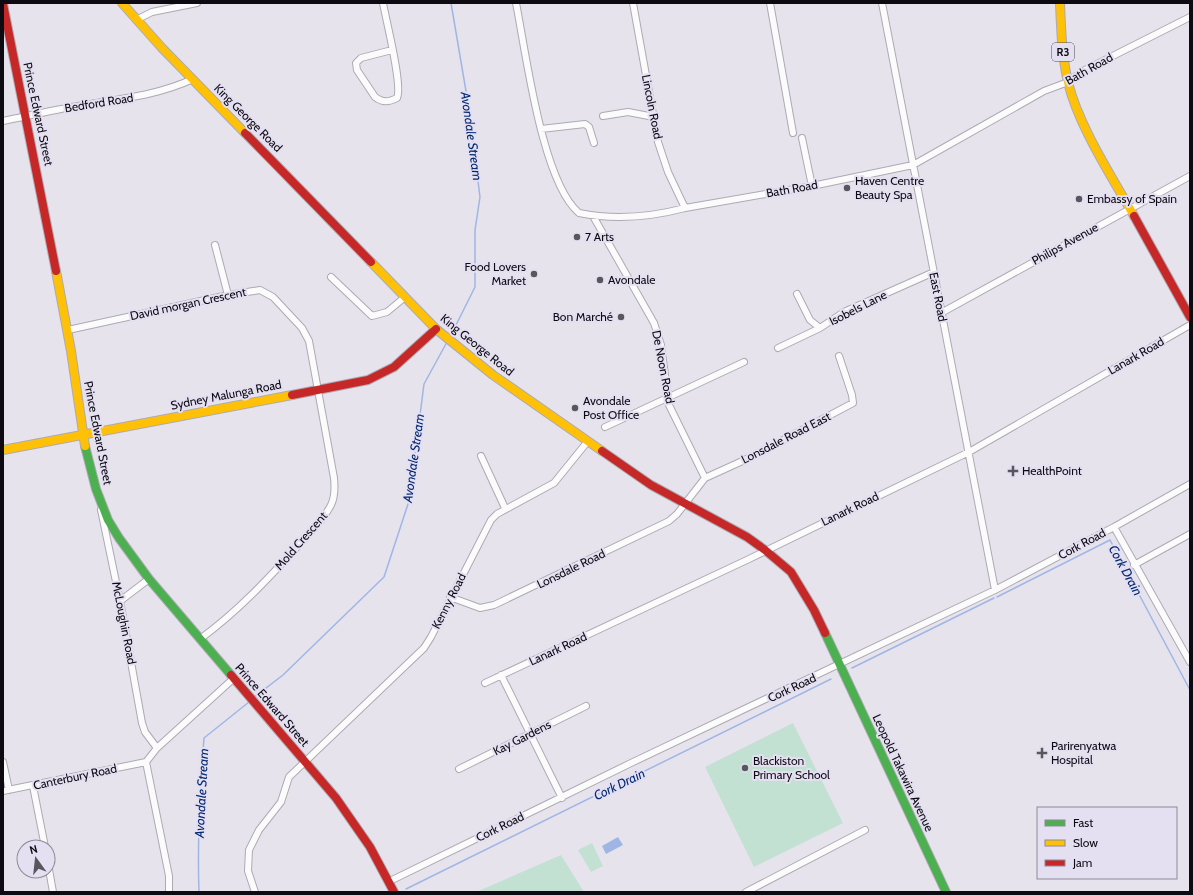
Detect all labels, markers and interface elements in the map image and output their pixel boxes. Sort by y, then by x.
road number: R3 [1052,43,1074,61]
street label: Bath Road [1062,49,1115,88]
street label: Prince Edward Street [20,61,57,167]
street label: Lincoln Road [639,73,666,140]
street label: King George Road [211,80,286,155]
street label: Bedford Road [63,90,134,115]
water label: Avondale Stream [458,90,486,181]
place label: Haven Centre Beauty Spa [855,173,924,202]
street label: Bath Road [765,177,819,200]
marker: Haven Centre Beauty Spa [842,183,852,193]
place label: Embassy of Spain [1087,191,1177,206]
marker: Embassy of Spain [1074,194,1084,204]
street label: Philips Avenue [1029,219,1101,268]
place label: 7 Arts [585,229,614,244]
marker: 7 Arts [572,232,582,242]
place label: Food Lovers Market [465,259,526,288]
marker: Food Lovers Market [529,269,539,279]
street label: East Road [926,271,951,323]
place label: Avondale [608,272,655,287]
marker: Avondale [595,275,605,285]
street label: David morgan Crescent [129,284,247,323]
street label: Isobels Lane [827,287,889,328]
place label: Bon Marché [553,309,613,324]
street label: King George Road [437,310,517,379]
marker: Bon Marché [616,312,626,322]
street label: De Noon Road [649,329,678,405]
street label: Lanark Road [1105,334,1166,378]
street label: Sydney Malunga Road [169,376,283,413]
street label: Prince Edward Street [81,380,116,486]
place label: Avondale Post Office [583,393,639,422]
marker: Avondale Post Office [570,403,580,413]
street label: Lonsdale Road East [739,409,833,467]
water label: Avondale Stream [399,413,427,504]
place label: HealthPoint [1022,463,1082,478]
marker: HealthPoint [1007,465,1019,477]
street label: Lanark Road [819,488,881,529]
street label: Mold Crescent [271,508,330,573]
street label: Cork Road [1055,525,1108,562]
water label: Cork Drain [1106,542,1146,598]
street label: Lonsdale Road [534,546,607,592]
street label: Kenny Road [428,570,469,631]
street label: McLoughin Road [109,580,140,666]
street label: Lanark Road [526,629,589,668]
street label: Prince Edward Street [232,660,313,749]
street label: Cork Road [765,670,818,705]
street label: Leopold Takawira Avenue [870,712,937,834]
street label: Kay Gardens [490,717,553,759]
place label: Parirenyatwa Hospital [1051,738,1116,767]
marker: Parirenyatwa Hospital [1036,747,1048,759]
water label: Avondale Stream [191,748,211,839]
place label: Blackiston Primary School [753,753,830,782]
street label: Canterbury Road [32,760,118,793]
marker: Blackiston Primary School [740,763,750,773]
water label: Cork Drain [591,765,647,803]
legend [1037,807,1177,879]
street label: Cork Road [473,808,526,845]
text: Fast [1073,815,1093,830]
text: Slow [1073,835,1098,850]
north arrow [16,839,56,879]
text: N [28,842,39,857]
text: Jam [1072,855,1092,870]

